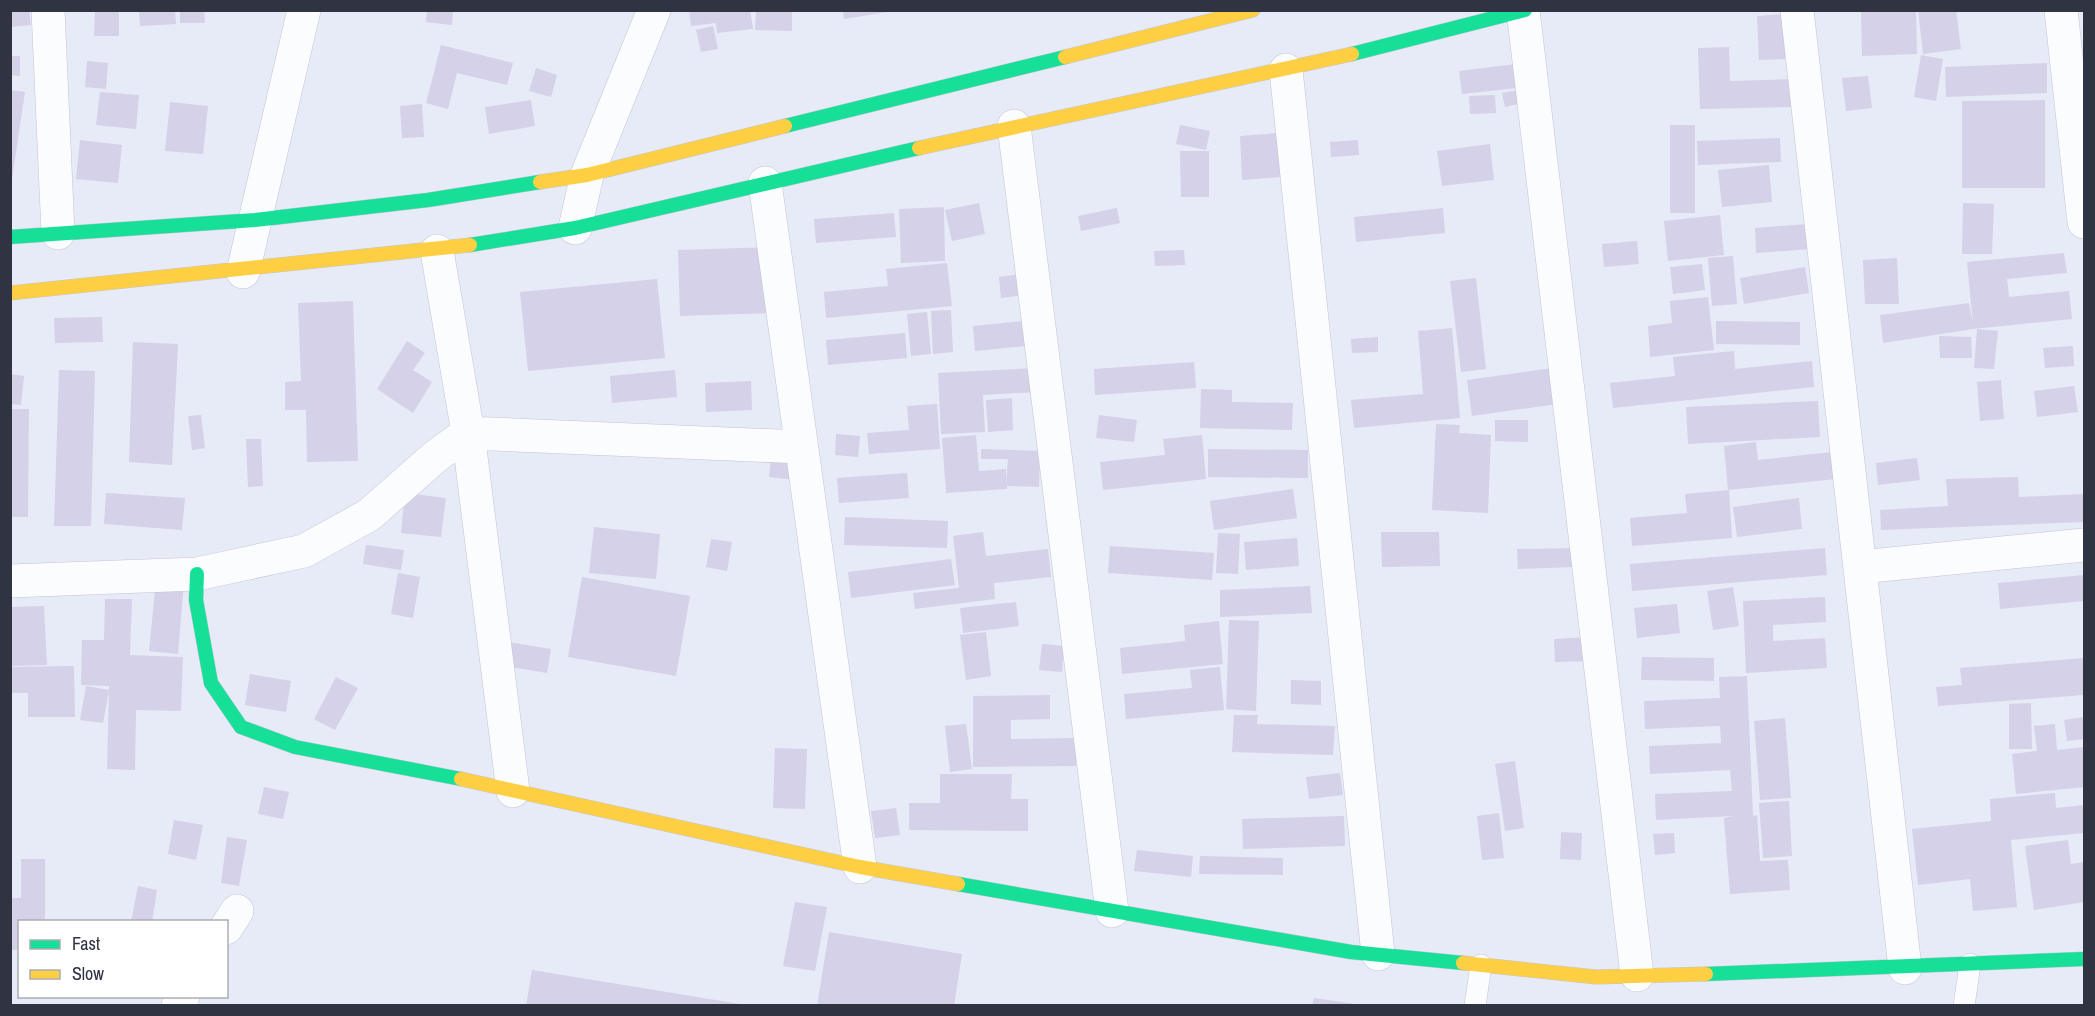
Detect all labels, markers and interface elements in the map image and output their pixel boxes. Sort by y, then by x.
legend [18,920,228,998]
text: Fast [72,931,100,956]
text: Slow [72,961,104,986]

